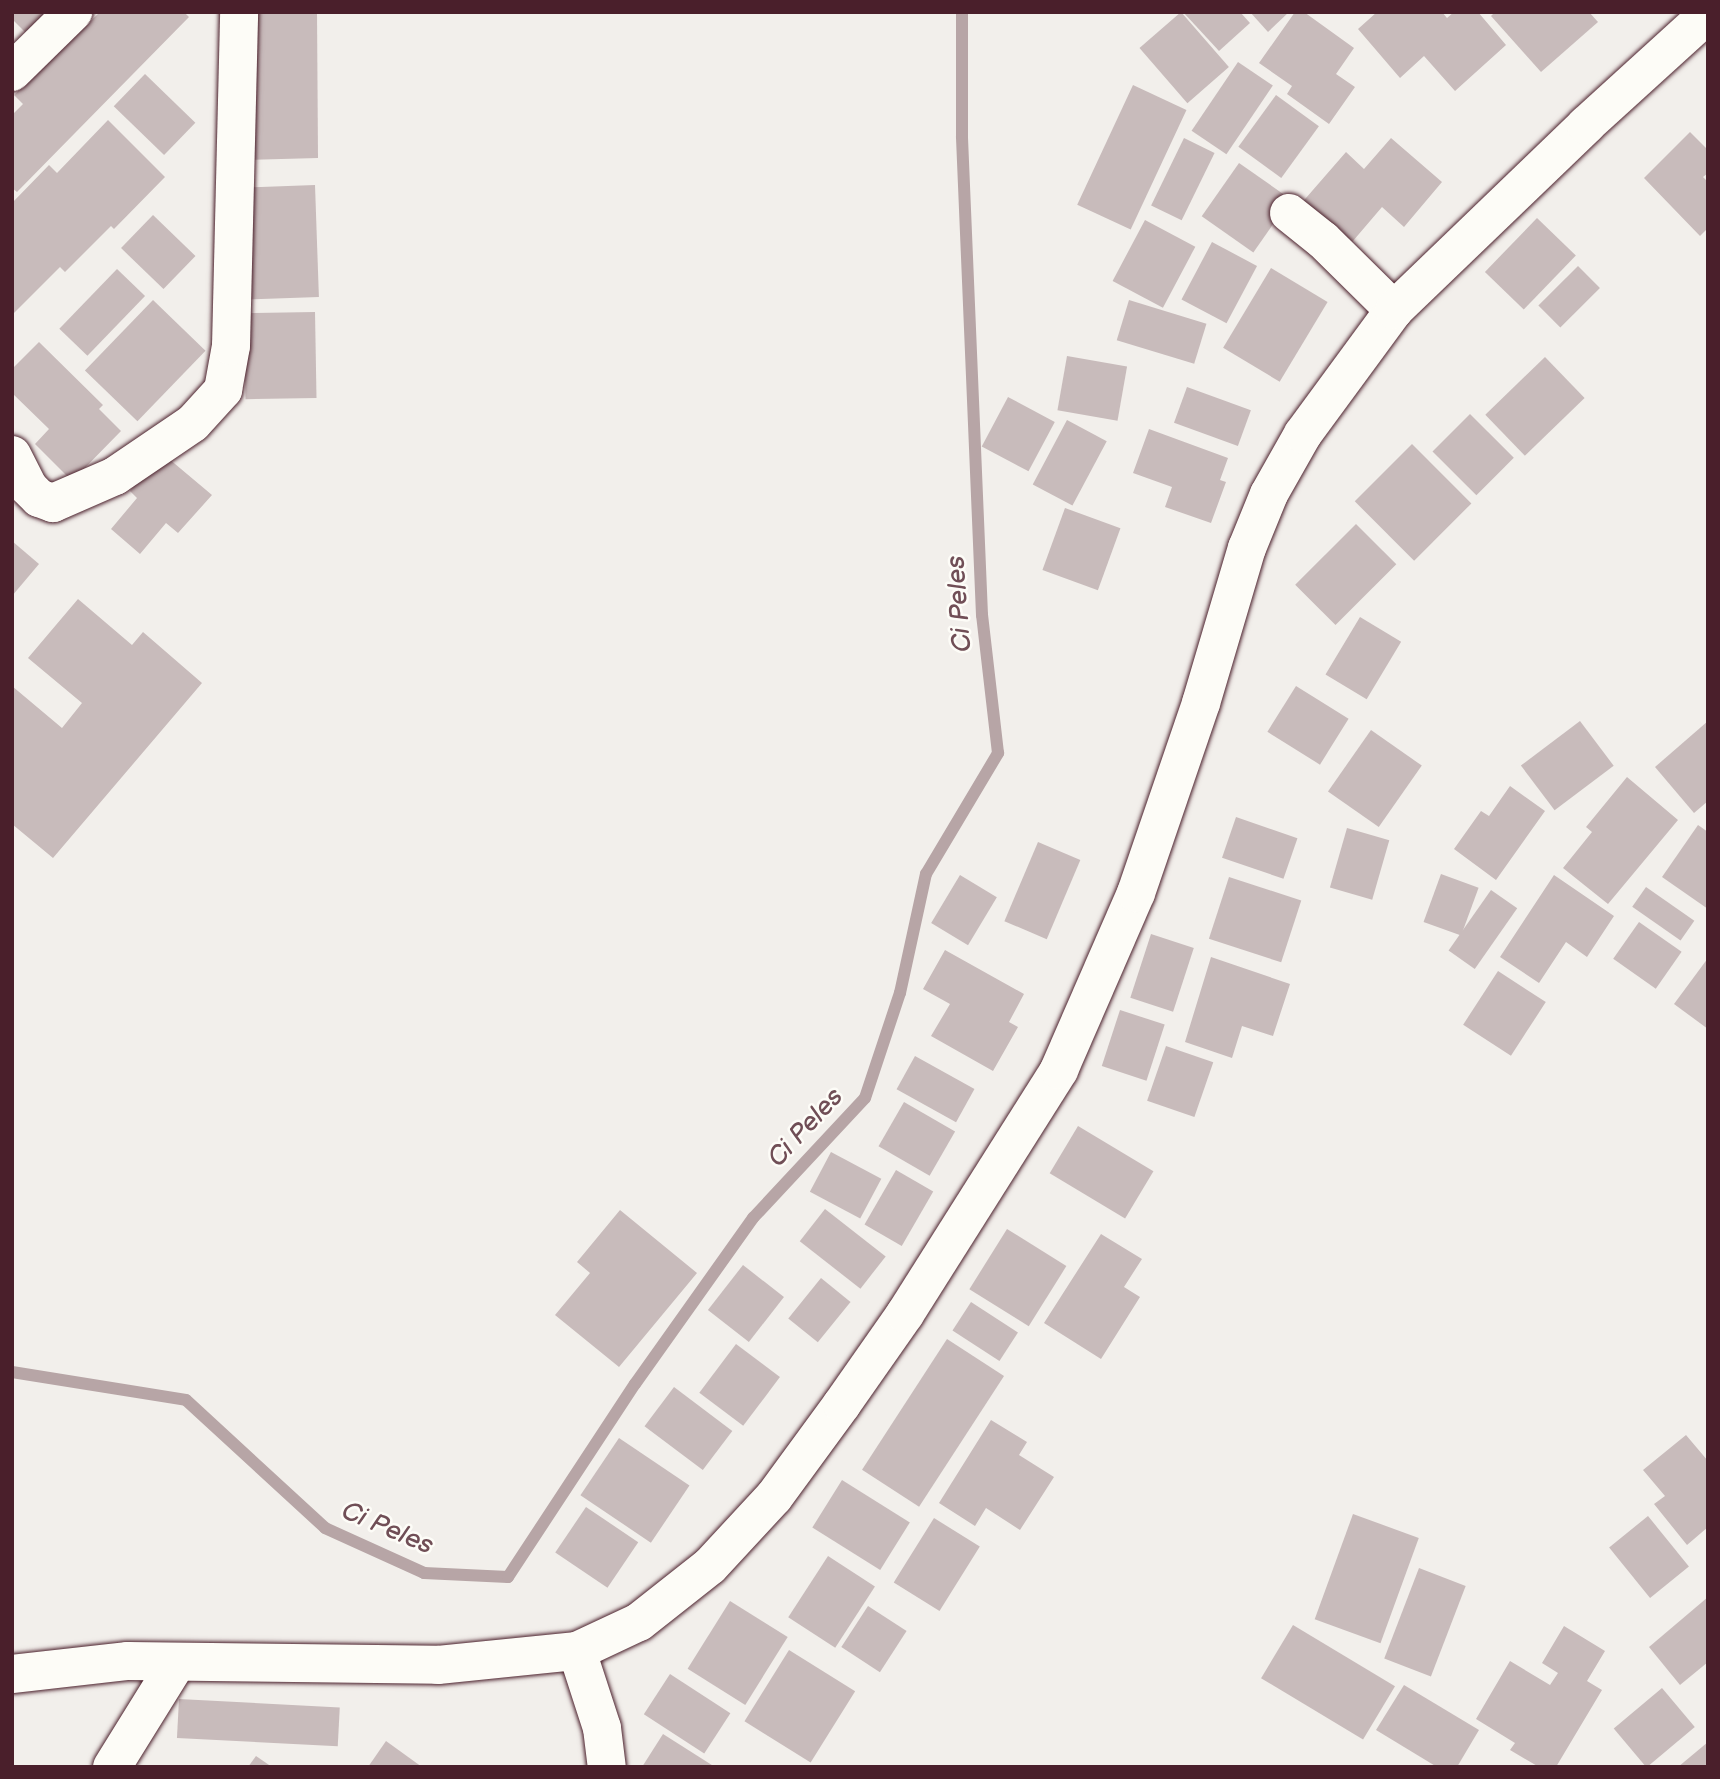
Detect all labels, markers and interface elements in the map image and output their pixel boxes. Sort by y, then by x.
water label: Ci Peles [941,555,979,653]
water label: Ci Peles [762,1082,850,1174]
water label: Ci Peles [336,1496,438,1562]

